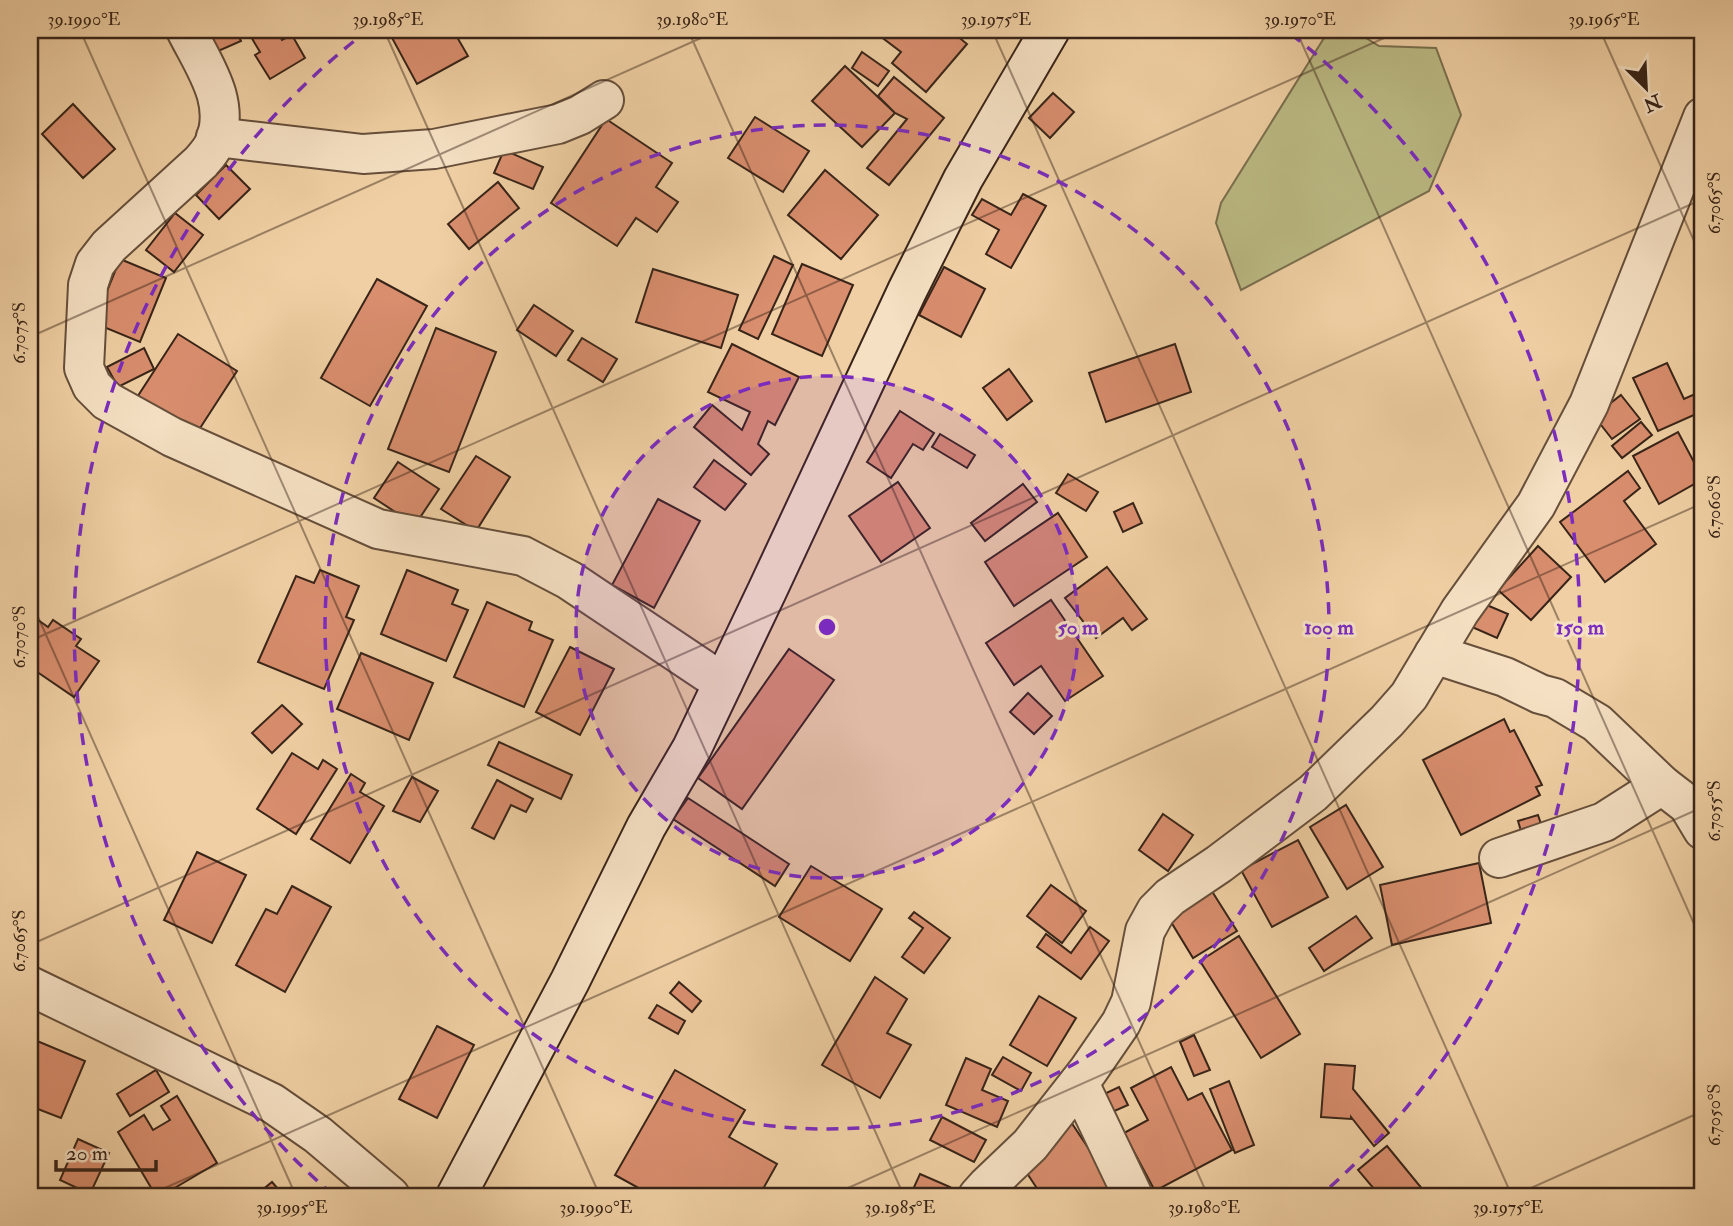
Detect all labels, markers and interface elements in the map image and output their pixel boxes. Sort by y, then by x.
text: 39.1990°E [48,8,121,31]
text: 39.1985°E [353,8,423,31]
text: 39.1980°E [656,8,728,31]
text: 39.1975°E [961,8,1031,31]
text: 39.1970°E [1264,8,1336,31]
text: 39.1965°E [1568,8,1640,31]
north arrow [1610,52,1680,122]
text: N [1639,88,1666,117]
text: 6.7065°S [1703,172,1726,234]
text: 6.7075°S [8,302,31,364]
text: 6.7060°S [1703,475,1726,539]
text: 6.7070°S [8,605,31,669]
text: 50 m [1058,614,1099,641]
text: 100 m [1304,614,1355,641]
text: 150 m [1556,614,1605,641]
centre of rings [815,615,839,639]
text: 6.7055°S [1703,780,1726,842]
text: 6.7065°S [8,910,31,972]
text: 6.7050°S [1703,1084,1726,1146]
scale bar [56,1128,156,1172]
text: 20 m [66,1140,108,1167]
text: 39.1995°E [256,1196,328,1219]
text: 39.1990°E [560,1196,633,1219]
text: 39.1985°E [865,1196,935,1219]
text: 39.1980°E [1168,1196,1240,1219]
text: 39.1975°E [1473,1196,1543,1219]

